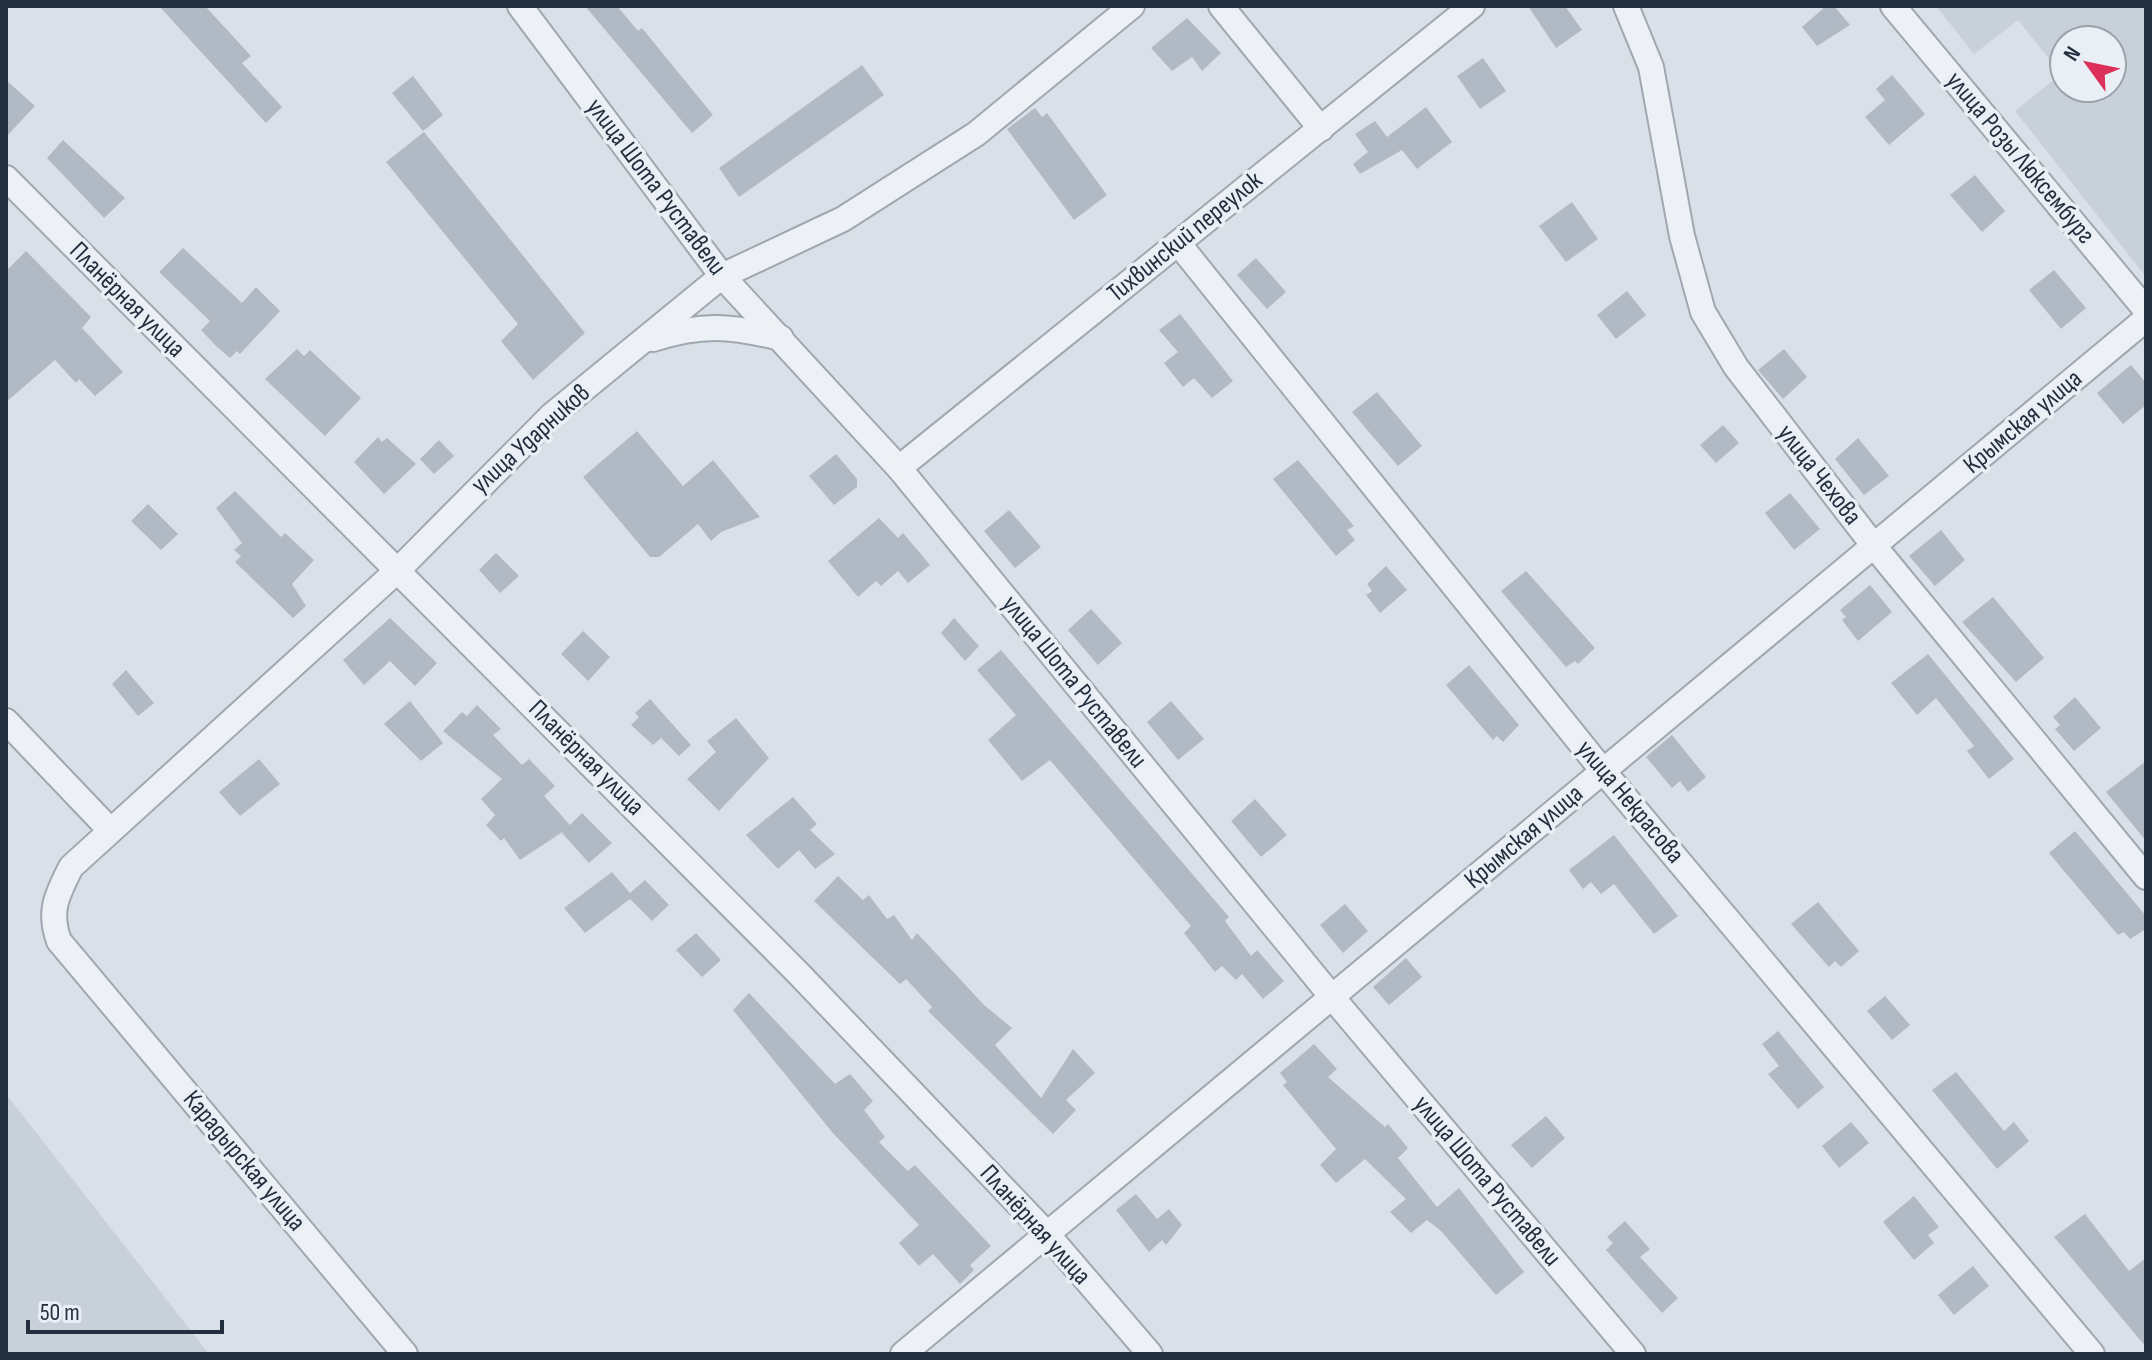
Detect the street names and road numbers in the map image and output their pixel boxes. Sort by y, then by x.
street label: улица Розы Люксембург [1939,66,2101,250]
street label: улица Шота Руставели [579,93,733,281]
street label: Тихвинский переулок [1101,165,1269,309]
street label: Планёрная улица [63,236,191,364]
street label: Крымская улица [1957,363,2089,481]
street label: улица Ударников [465,378,597,500]
street label: улица Чехова [1770,419,1868,531]
street label: улица Шота Руставели [995,589,1153,775]
street label: Планёрная улица [522,694,650,822]
street label: улица Некрасова [1570,734,1690,870]
street label: Крымская улица [1458,778,1590,896]
street label: Карадырская улица [176,1084,312,1238]
street label: улица Шота Руставели [1407,1089,1567,1273]
street label: Планёрная улица [973,1159,1097,1291]

